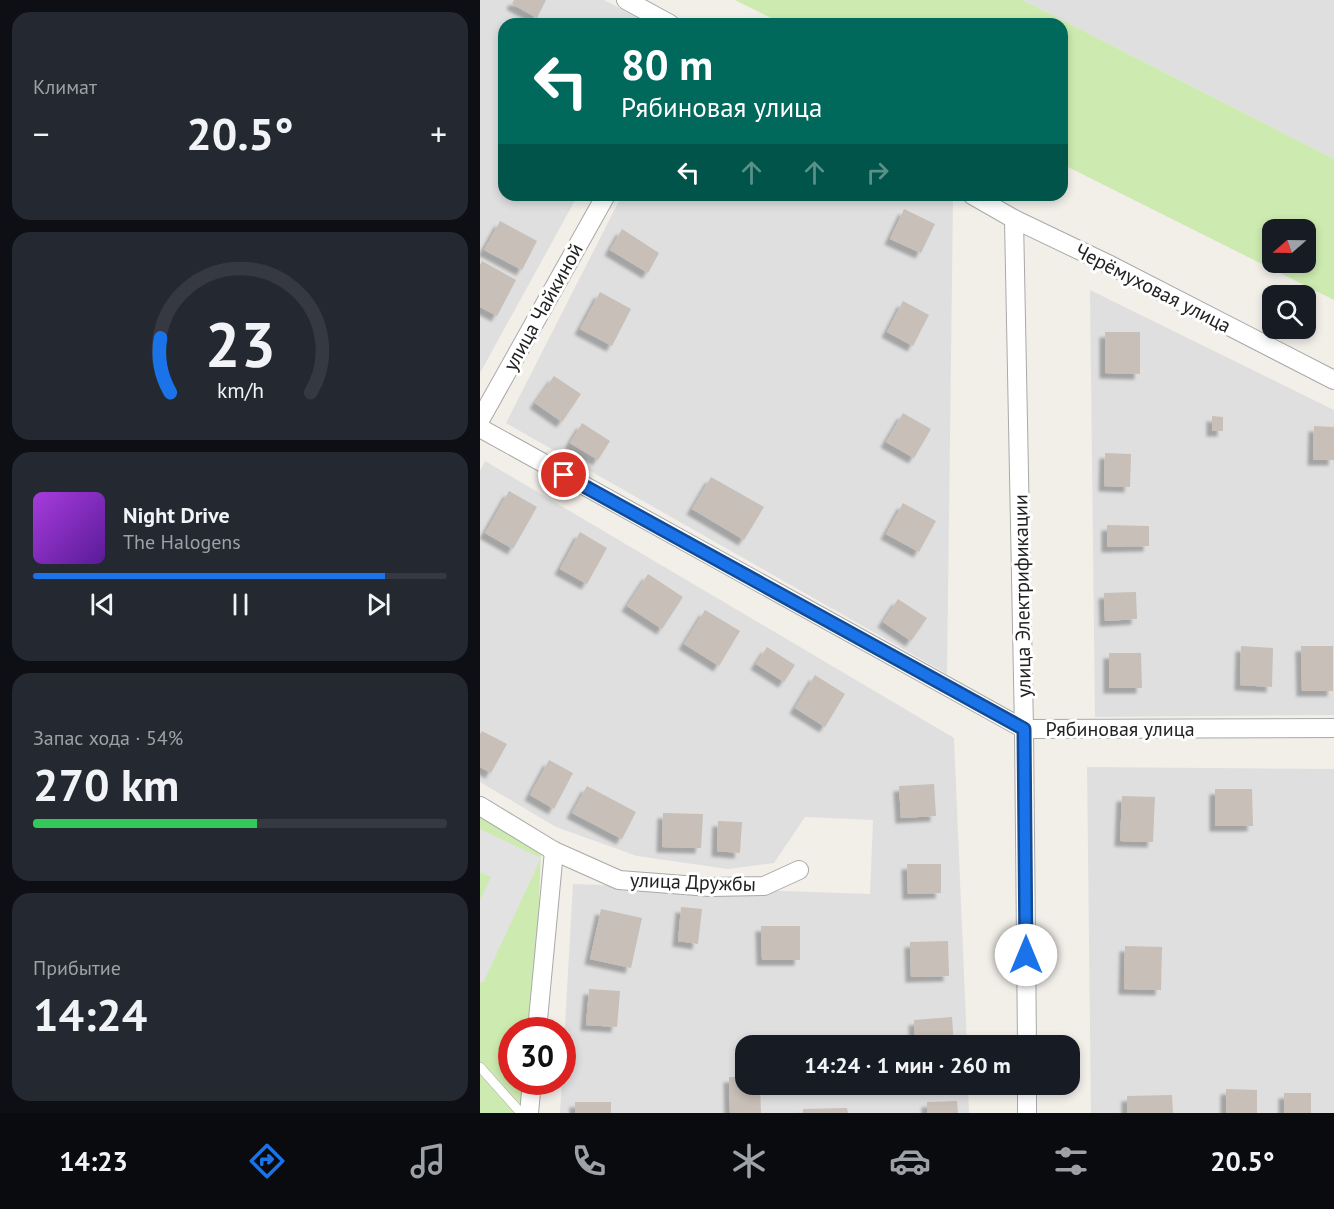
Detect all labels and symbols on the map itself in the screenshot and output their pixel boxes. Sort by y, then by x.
north arrow [1262,219,1316,273]
street label: Черёмуховая улица [1071,237,1235,339]
street label: улица Чайкиной [497,239,589,375]
pin [538,449,589,500]
street label: улица Электрификации [1007,494,1037,698]
street label: Рябиновая улица [1045,716,1195,742]
street label: улица Дружбы [630,867,756,897]
position arrow [994,923,1058,987]
speed limit sign: 30 [498,1017,576,1095]

